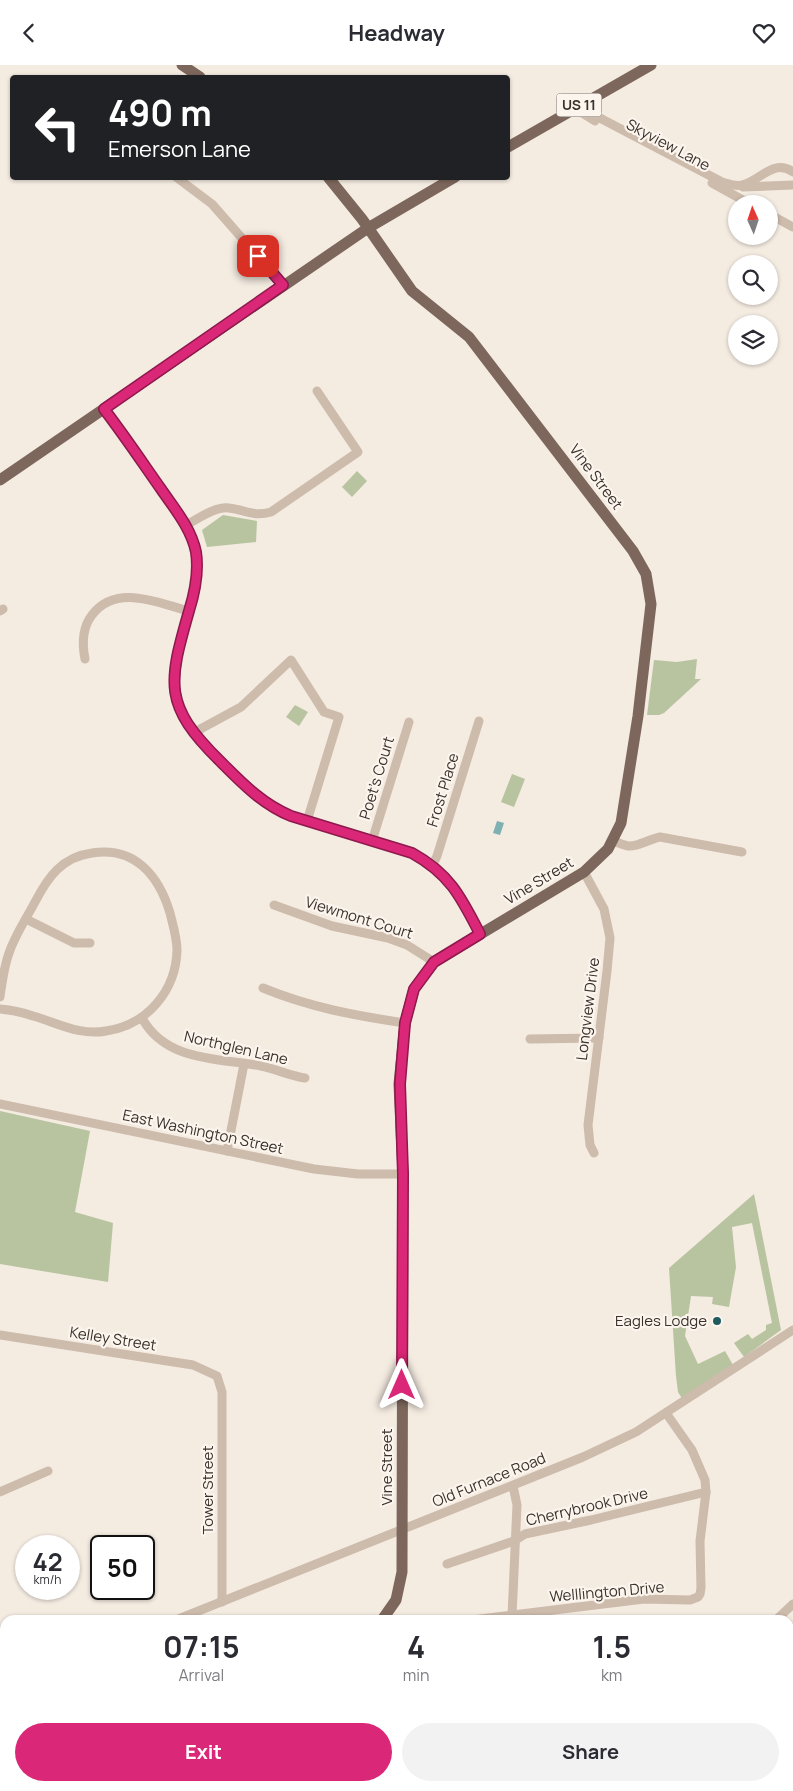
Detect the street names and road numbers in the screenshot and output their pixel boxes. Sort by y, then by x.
road number: US 11 [556,93,602,117]
street label: Skyview Lane [623,114,714,176]
street label: Vine Street [565,440,628,514]
street label: Poet's Court [354,734,399,822]
street label: Frost Place [421,750,464,829]
street label: Vine Street [500,852,577,909]
street label: Viewmont Court [303,891,416,944]
street label: Longview Drive [571,956,604,1062]
street label: Northglen Lane [182,1025,290,1070]
street label: East Washington Street [121,1104,286,1159]
street label: Kelley Street [68,1321,158,1356]
street label: Vine Street [376,1429,397,1505]
street label: Tower Street [197,1446,218,1534]
street label: Old Furnace Road [429,1447,549,1512]
street label: Cherrybrook Drive [524,1482,650,1531]
street label: Welllington Drive [549,1576,666,1607]

